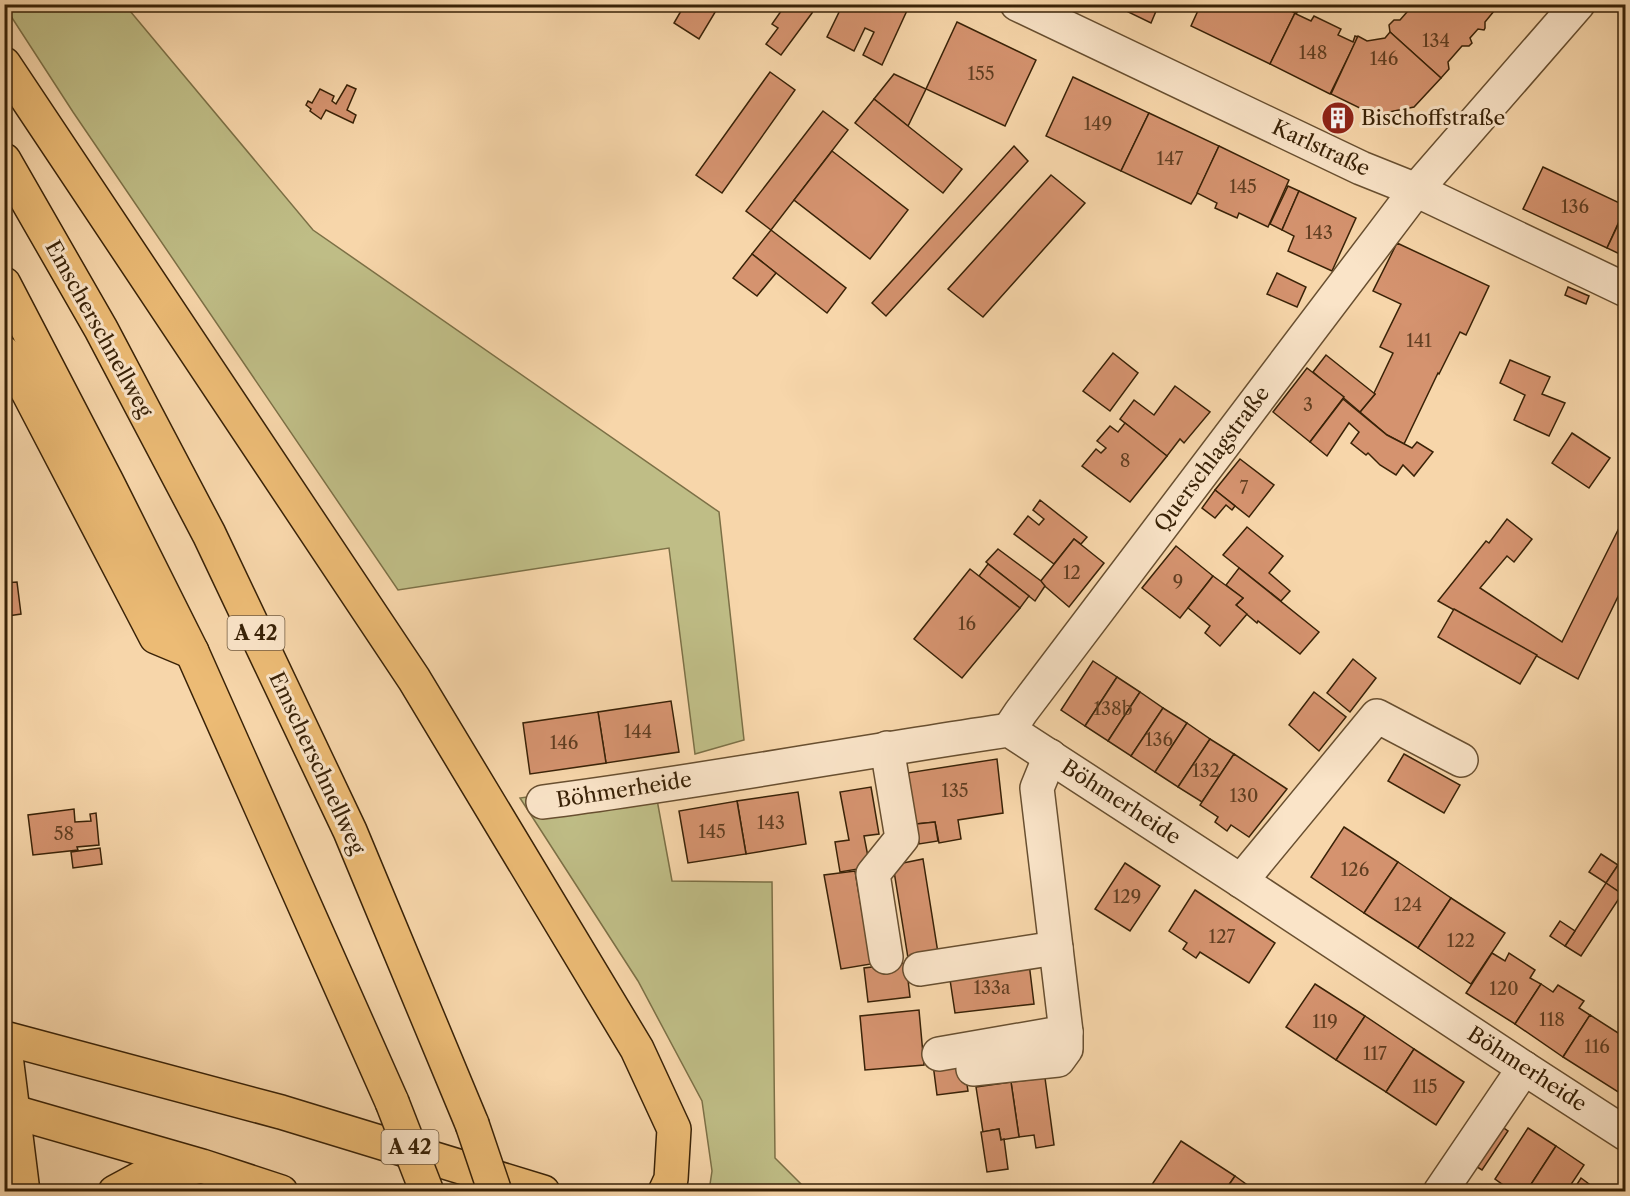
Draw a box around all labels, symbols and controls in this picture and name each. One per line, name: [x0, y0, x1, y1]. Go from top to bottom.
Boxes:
house number: 134: [1422, 30, 1450, 52]
house number: 148: [1299, 42, 1327, 64]
house number: 146: [1370, 48, 1398, 70]
house number: 155: [967, 63, 995, 85]
building icon: Bischoffstraße: [1320, 100, 1356, 136]
place label: Bischoffstraße: [1361, 105, 1505, 130]
house number: 149: [1084, 113, 1112, 135]
street label: Karlstraße: [1268, 114, 1374, 181]
house number: 147: [1157, 148, 1184, 170]
house number: 145: [1229, 176, 1257, 198]
house number: 136: [1561, 196, 1589, 218]
house number: 143: [1305, 222, 1333, 244]
street label: Emscherschnellweg: [40, 236, 159, 422]
house number: 141: [1406, 330, 1432, 352]
street label: Querschlagstraße: [1149, 381, 1274, 536]
house number: 3: [1303, 394, 1313, 416]
house number: 8: [1120, 450, 1130, 472]
house number: 7: [1240, 477, 1249, 499]
house number: 12: [1063, 562, 1081, 584]
house number: 9: [1173, 571, 1183, 593]
house number: 16: [958, 613, 976, 635]
road number: A 42: [228, 616, 284, 650]
street label: Emscherschnellweg: [264, 668, 371, 859]
house number: 138b: [1093, 698, 1133, 720]
house number: 144: [624, 721, 652, 743]
house number: 136: [1145, 729, 1173, 751]
house number: 146: [550, 732, 578, 754]
street label: Böhmerheide: [1057, 754, 1185, 849]
house number: 132: [1192, 760, 1220, 782]
street label: Böhmerheide: [554, 766, 693, 813]
house number: 135: [941, 780, 969, 802]
house number: 130: [1230, 785, 1258, 807]
house number: 143: [757, 812, 785, 834]
house number: 145: [698, 821, 726, 843]
house number: 58: [54, 823, 74, 845]
house number: 126: [1341, 859, 1369, 881]
house number: 129: [1113, 886, 1141, 908]
house number: 124: [1394, 894, 1422, 916]
house number: 127: [1209, 926, 1236, 948]
house number: 122: [1447, 930, 1475, 952]
house number: 133a: [974, 977, 1011, 999]
house number: 120: [1489, 978, 1519, 1000]
house number: 118: [1539, 1009, 1565, 1031]
house number: 119: [1312, 1011, 1338, 1033]
street label: Böhmerheide: [1463, 1021, 1591, 1116]
house number: 116: [1584, 1036, 1610, 1058]
house number: 117: [1363, 1043, 1387, 1065]
house number: 115: [1413, 1076, 1437, 1098]
road number: A 42: [382, 1130, 438, 1164]

